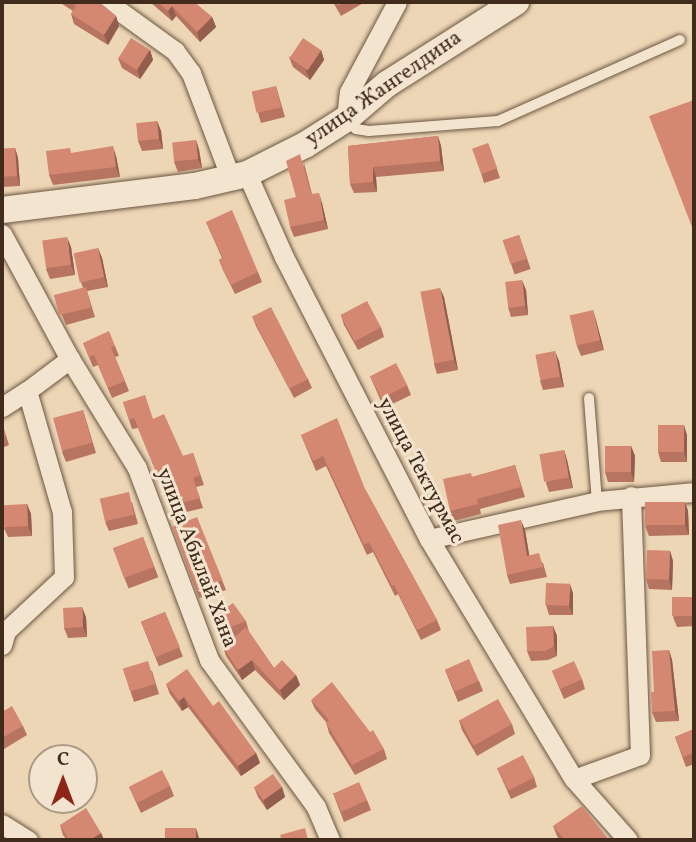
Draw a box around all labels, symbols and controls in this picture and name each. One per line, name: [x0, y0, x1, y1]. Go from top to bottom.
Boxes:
street label: улица Жангелдина: [301, 26, 467, 152]
street label: улица Тектурмас: [371, 393, 469, 549]
street label: улица Абылай Хана: [150, 465, 242, 651]
north arrow: [28, 744, 98, 814]
text: С: [57, 747, 69, 773]

